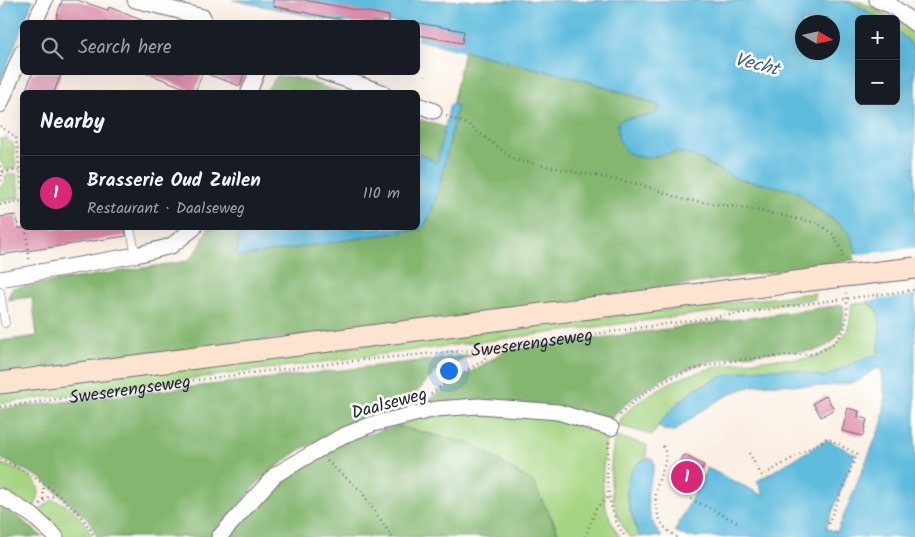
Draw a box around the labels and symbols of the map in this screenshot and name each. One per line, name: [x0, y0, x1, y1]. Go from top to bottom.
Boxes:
north arrow: [795, 15, 840, 60]
water label: Vecht: [731, 45, 784, 86]
street label: Sweserengseweg: [470, 322, 595, 366]
your location: [436, 358, 462, 384]
street label: Sweserengseweg: [67, 368, 193, 413]
street label: Daalseweg: [348, 380, 431, 428]
pin: 1: [671, 458, 703, 496]

